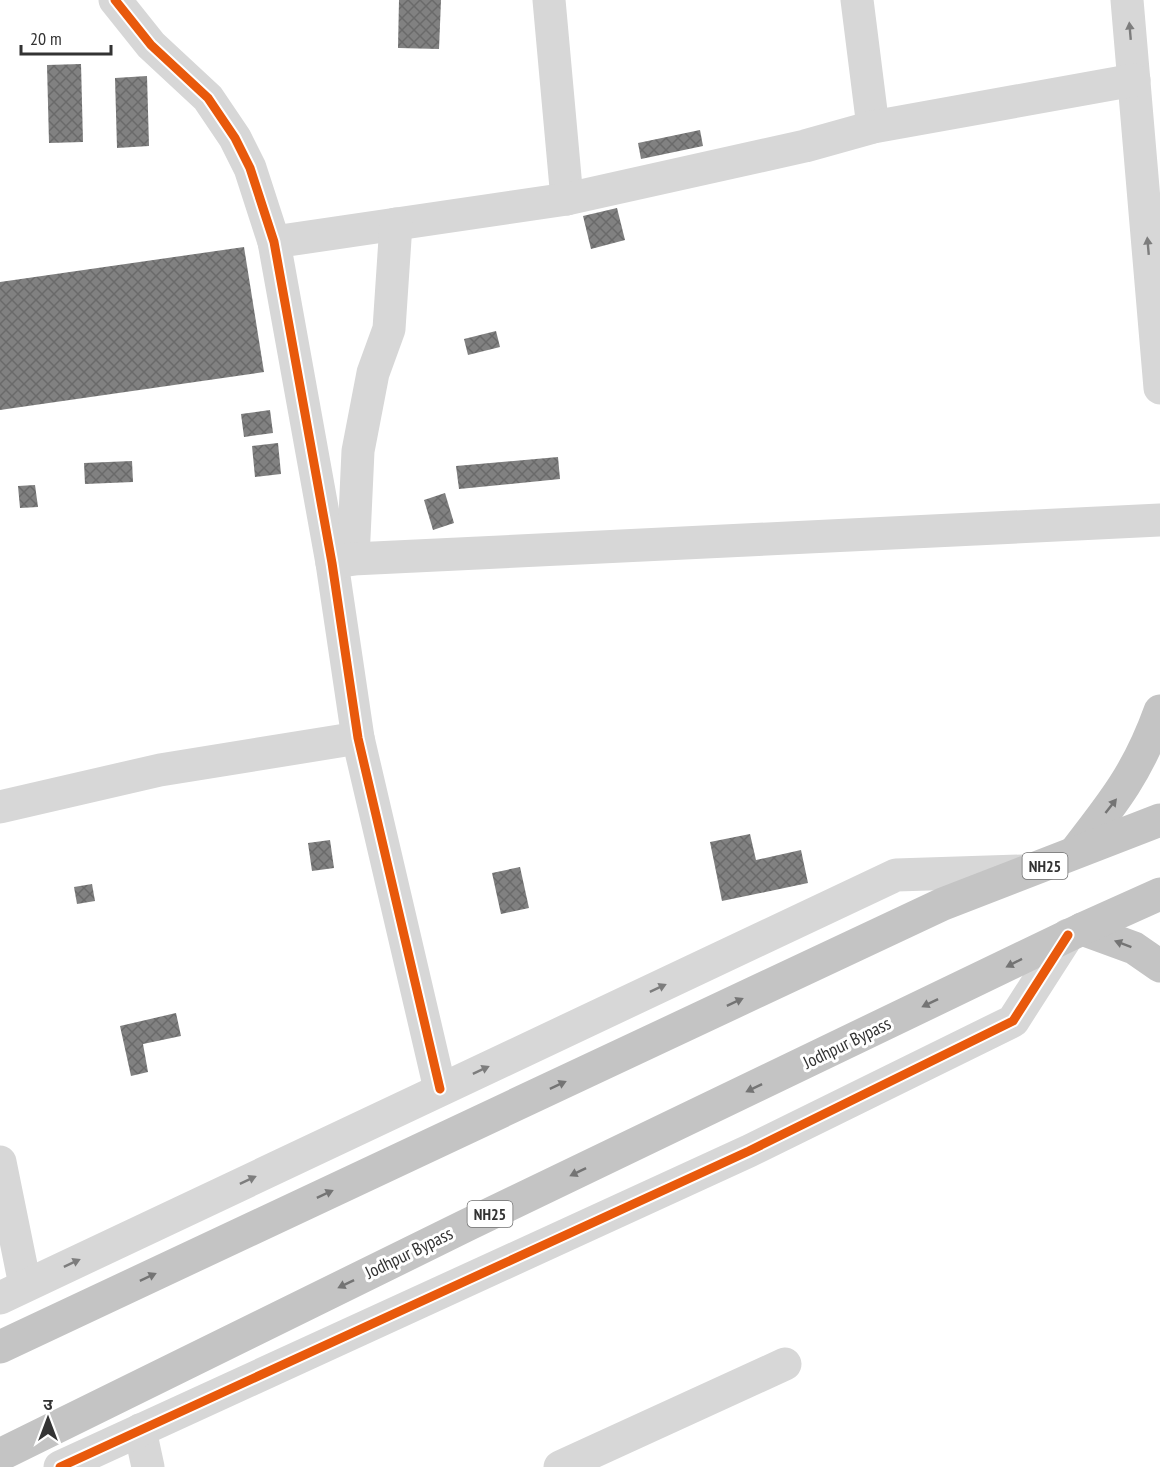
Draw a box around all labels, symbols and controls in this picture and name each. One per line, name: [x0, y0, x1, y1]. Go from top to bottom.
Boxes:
scale bar: [21, 18, 111, 56]
one-way arrow: [1125, 21, 1135, 40]
text: 20 m: [30, 27, 62, 50]
one-way arrow: [1143, 236, 1153, 255]
one-way arrow: [1104, 798, 1117, 814]
road number: NH25: [1022, 853, 1068, 879]
one-way arrow: [1114, 939, 1132, 948]
one-way arrow: [1005, 958, 1022, 967]
one-way arrow: [650, 983, 667, 992]
one-way arrow: [726, 998, 743, 1007]
one-way arrow: [921, 998, 939, 1008]
street label: Jodhpur Bypass: [798, 1011, 894, 1074]
one-way arrow: [473, 1066, 490, 1075]
one-way arrow: [550, 1081, 567, 1090]
one-way arrow: [746, 1083, 763, 1092]
one-way arrow: [570, 1167, 587, 1176]
one-way arrow: [240, 1176, 257, 1185]
one-way arrow: [316, 1190, 333, 1199]
road number: NH25: [468, 1201, 512, 1227]
street label: Jodhpur Bypass: [360, 1221, 456, 1284]
one-way arrow: [63, 1259, 80, 1268]
one-way arrow: [139, 1272, 156, 1281]
one-way arrow: [337, 1279, 355, 1289]
north arrow: [18, 1389, 78, 1449]
text: उ: [43, 1394, 53, 1414]

